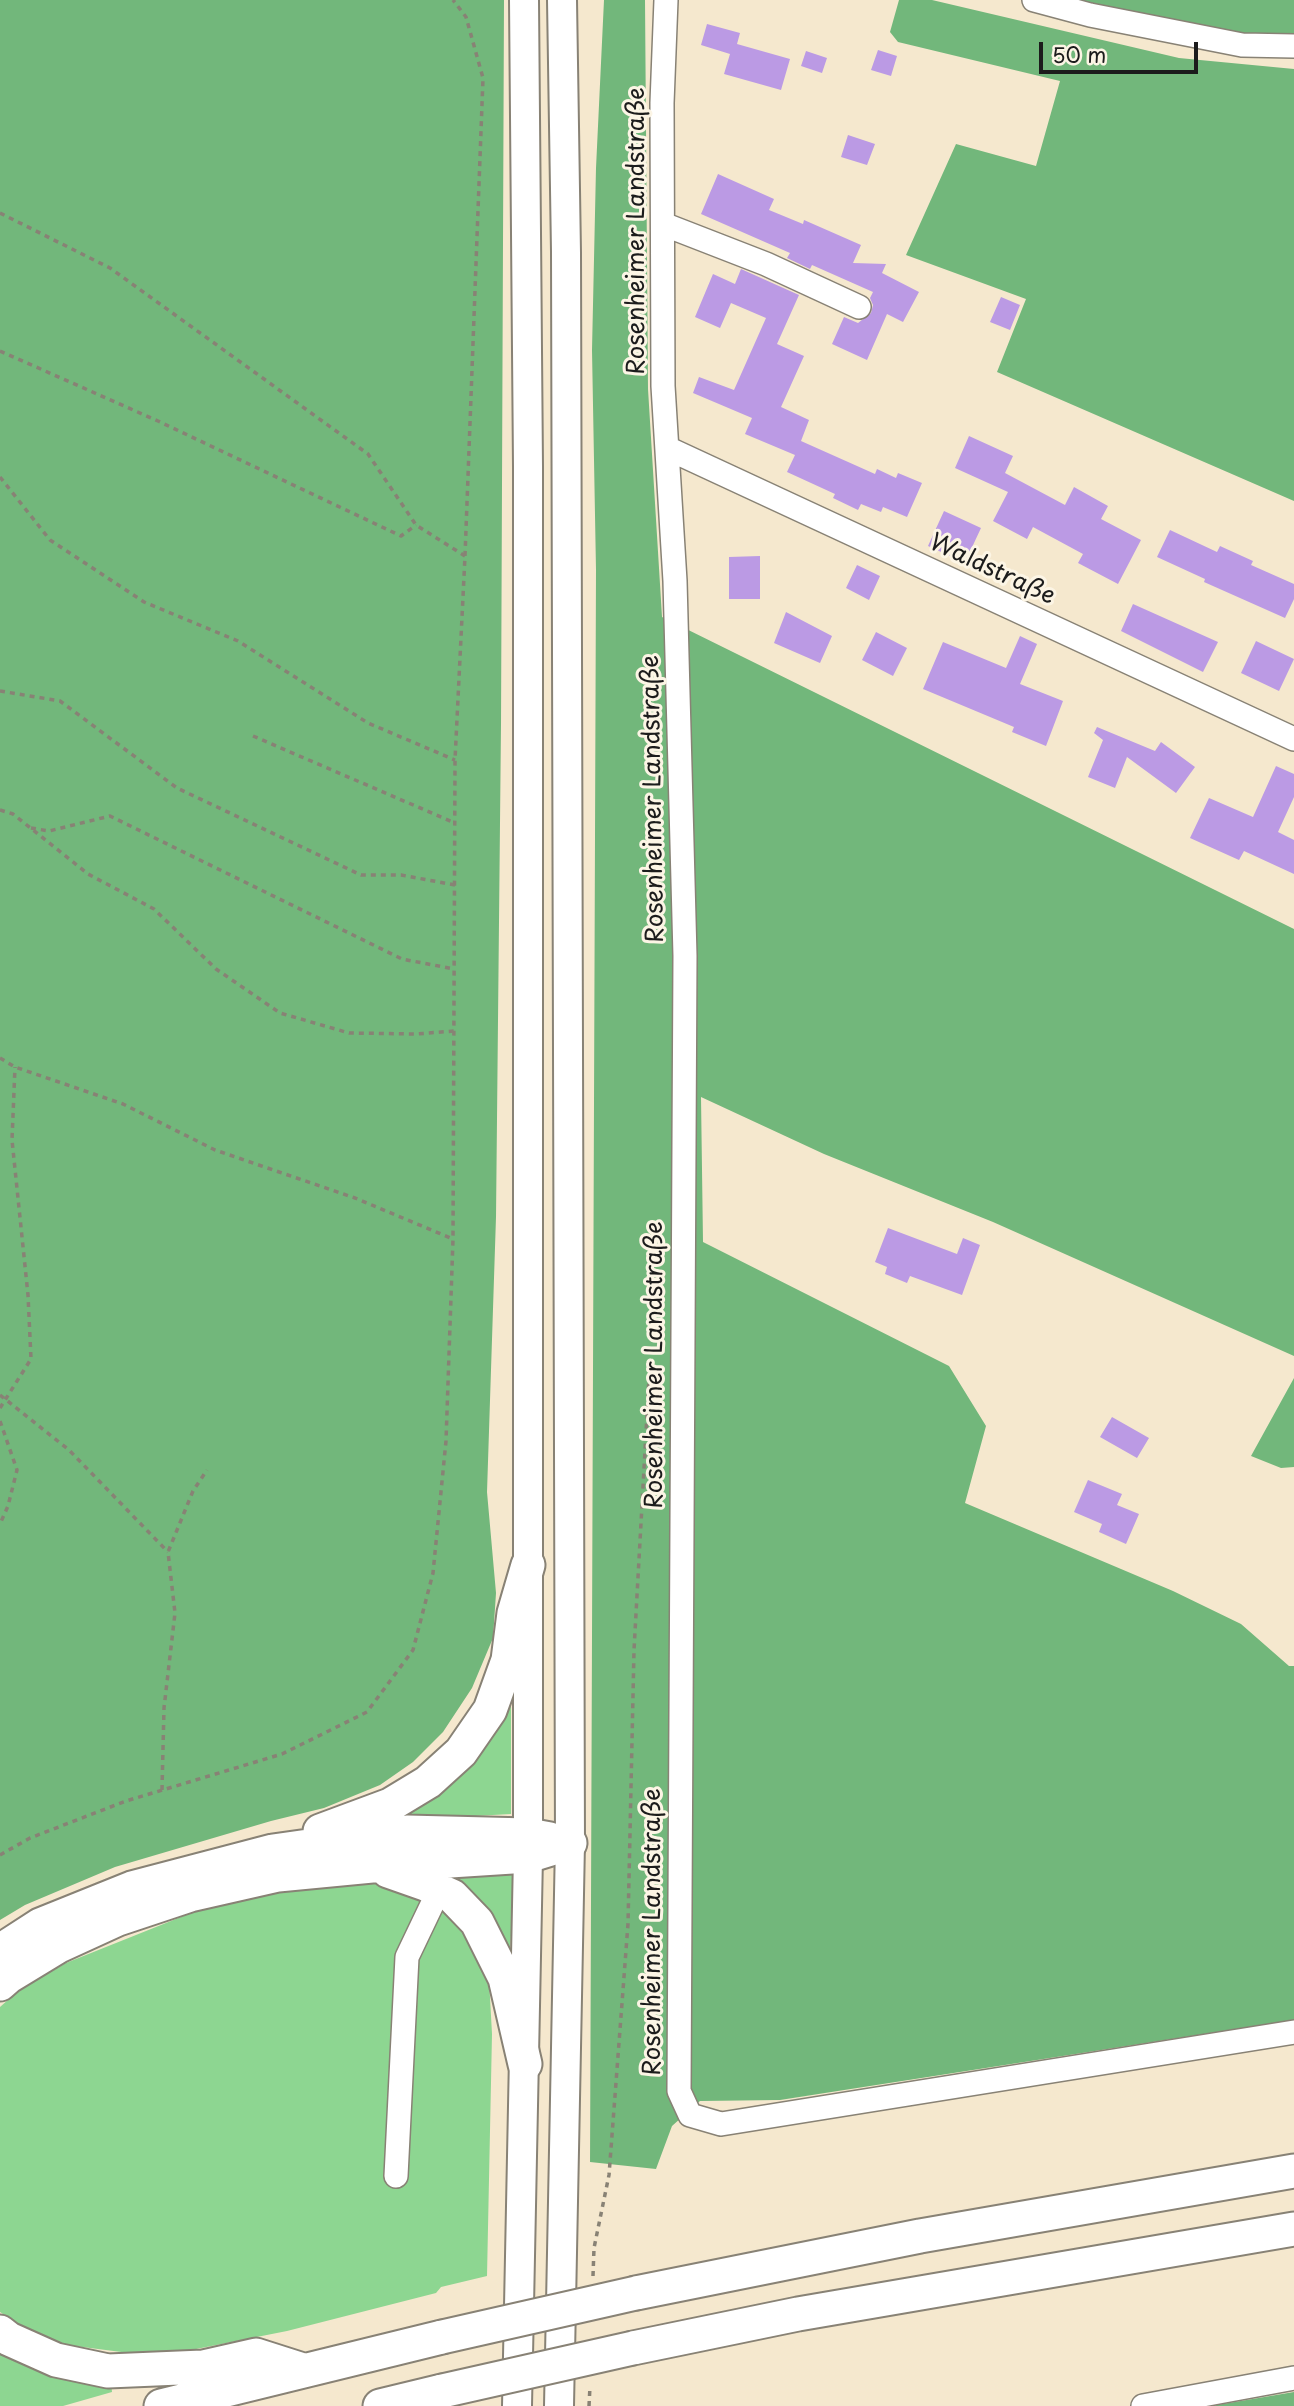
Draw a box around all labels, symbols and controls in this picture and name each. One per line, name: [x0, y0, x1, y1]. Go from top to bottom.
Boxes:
scale bar: [1042, 28, 1201, 72]
text: 50 m: [1052, 38, 1106, 70]
street label: Rosenheimer Landstraße: [623, 87, 651, 375]
street label: Waldstraße: [925, 528, 1059, 612]
street label: Rosenheimer Landstraße: [637, 655, 671, 943]
street label: Rosenheimer Landstraße: [641, 1221, 669, 1509]
street label: Rosenheimer Landstraße: [639, 1788, 667, 2076]

